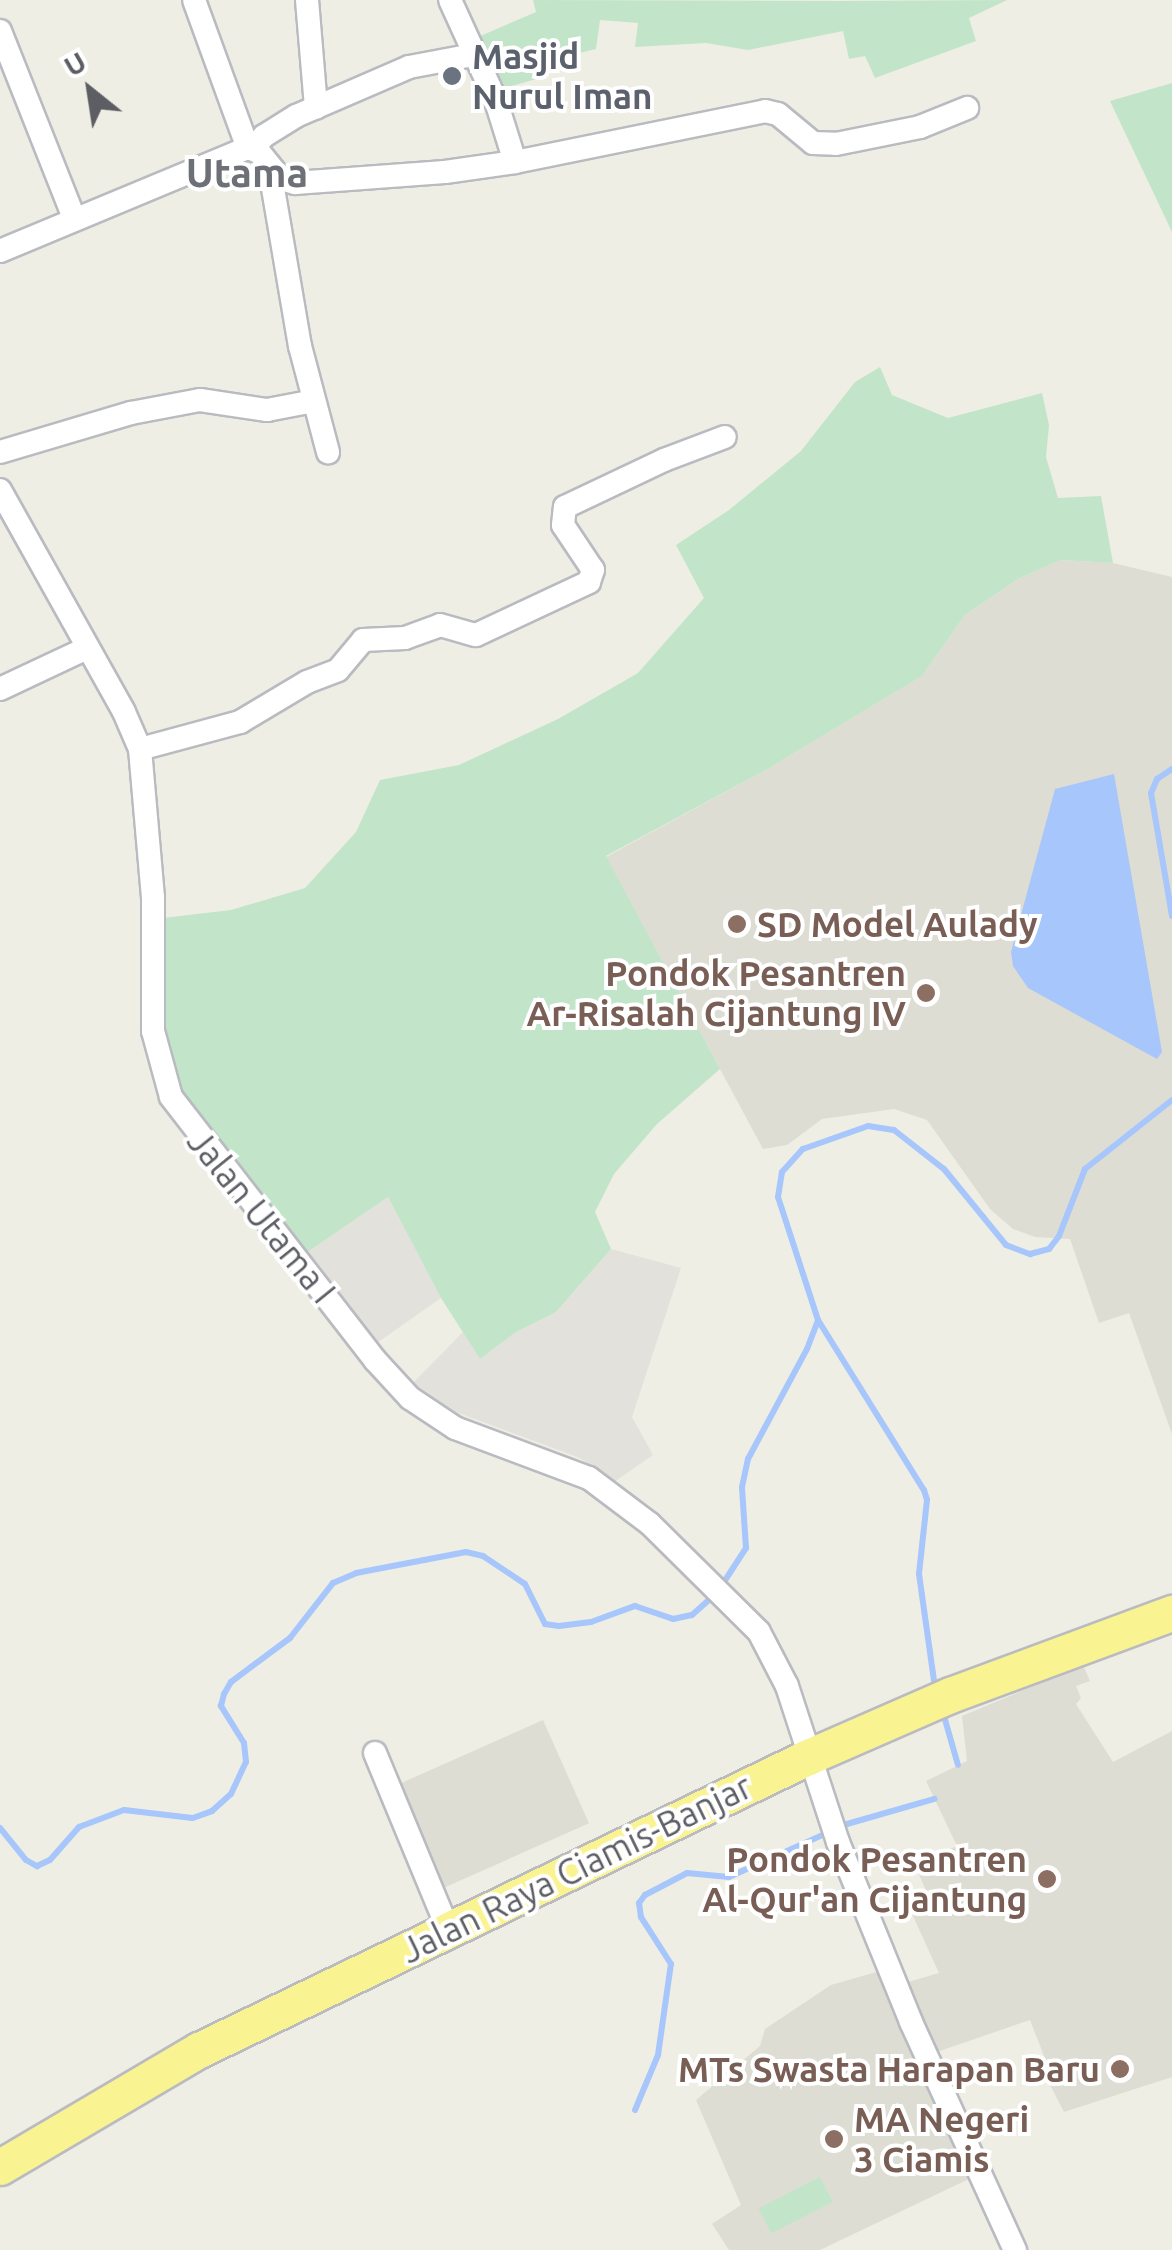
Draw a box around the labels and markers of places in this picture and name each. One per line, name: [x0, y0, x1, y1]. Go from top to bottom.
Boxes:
place label: Masjid Nurul Iman: [472, 35, 653, 117]
marker: Masjid Nurul Iman: [441, 65, 463, 87]
place label: SD Model Aulady: [757, 903, 1038, 945]
marker: SD Model Aulady: [726, 913, 748, 935]
place label: Pondok Pesantren Ar-Risalah Cijantung IV: [527, 952, 906, 1034]
marker: Pondok Pesantren Ar-Risalah Cijantung IV: [915, 982, 937, 1004]
place label: Pondok Pesantren Al-Qur'an Cijantung: [702, 1838, 1027, 1920]
marker: Pondok Pesantren Al-Qur'an Cijantung: [1036, 1868, 1058, 1890]
place label: MTs Swasta Harapan Baru: [678, 2048, 1100, 2090]
marker: MTs Swasta Harapan Baru: [1109, 2058, 1131, 2080]
place label: MA Negeri 3 Ciamis: [854, 2098, 1029, 2180]
marker: MA Negeri 3 Ciamis: [823, 2128, 845, 2150]

